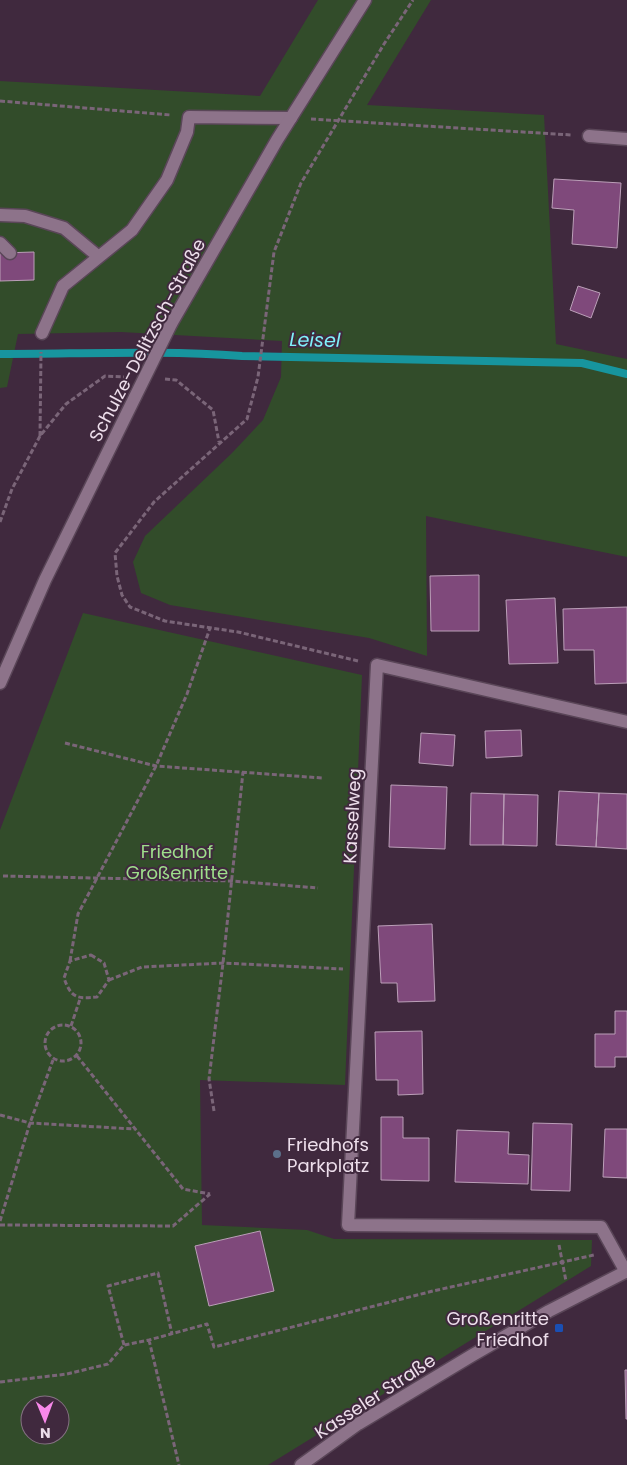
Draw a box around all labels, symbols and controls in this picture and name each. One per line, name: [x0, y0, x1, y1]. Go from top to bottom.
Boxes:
street label: Schulze-Delitzsch-Straße: [83, 234, 211, 446]
water label: Leisel: [289, 326, 341, 354]
street label: Kasselweg: [337, 768, 367, 864]
park label: Friedhof Großenritte: [126, 839, 228, 885]
place label: Friedhofs Parkplatz: [287, 1132, 369, 1178]
marker: Friedhofs Parkplatz: [271, 1148, 283, 1160]
place label: Großenritte Friedhof: [446, 1306, 549, 1352]
marker: Großenritte Friedhof: [553, 1322, 565, 1334]
street label: Kasseler Straße: [310, 1348, 440, 1444]
north arrow: [20, 1395, 70, 1445]
text: N: [40, 1423, 51, 1443]

